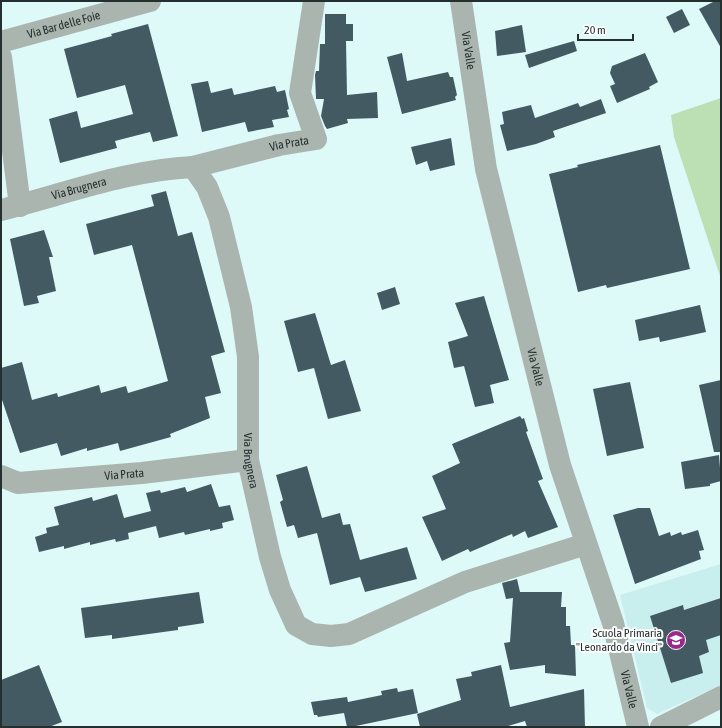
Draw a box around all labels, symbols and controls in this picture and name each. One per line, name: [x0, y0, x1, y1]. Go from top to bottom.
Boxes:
street label: Via Bar delle Foie: [25, 8, 102, 42]
scale bar: [578, 16, 633, 42]
text: 20 m: [584, 23, 606, 37]
street label: Via Valle: [459, 30, 478, 71]
street label: Via Prata: [268, 133, 310, 154]
street label: Via Brugnera: [50, 174, 108, 203]
street label: Via Valle: [524, 347, 547, 388]
street label: Via Brugnera: [241, 433, 261, 490]
street label: Via Prata: [104, 466, 145, 483]
place label: Scuola Primaria "Leonardo da Vinci": [576, 626, 662, 654]
school or university icon: Scuola Primaria "Leonardo da Vinci": [665, 629, 687, 651]
street label: Via Valle: [618, 669, 640, 710]

